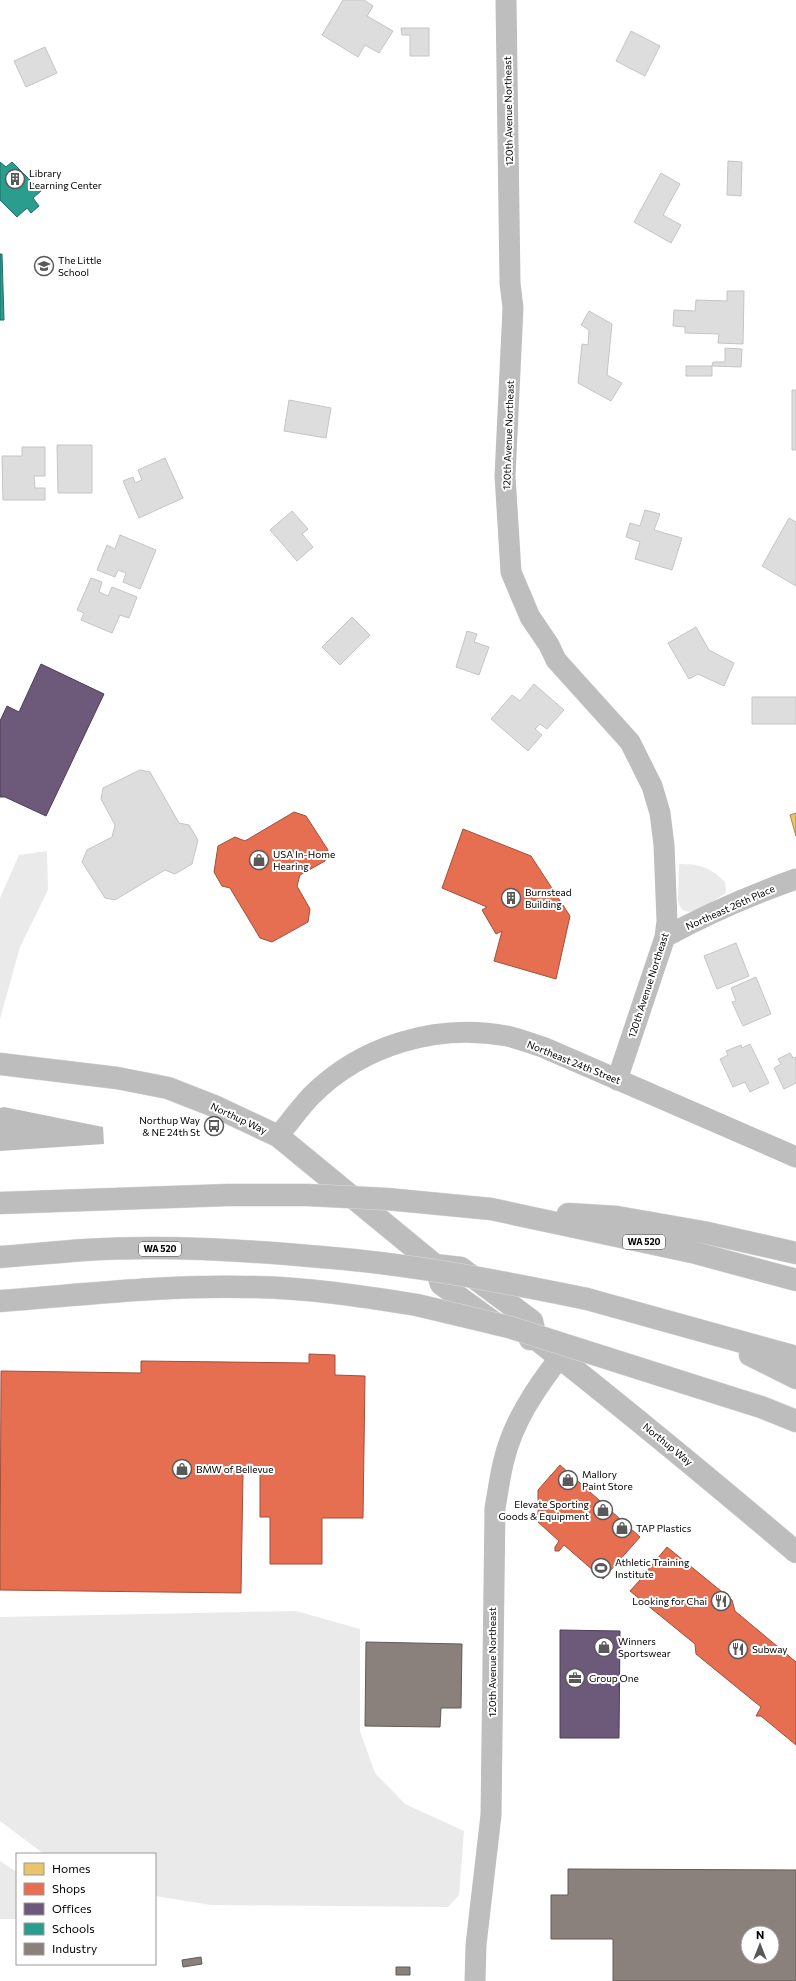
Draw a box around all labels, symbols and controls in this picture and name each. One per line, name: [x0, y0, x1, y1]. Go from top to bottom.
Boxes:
street label: 120th Avenue Northeast: [501, 56, 515, 166]
place label: Library Learning Center: [29, 167, 102, 191]
building icon: Library Learning Center: [4, 168, 26, 190]
place label: The Little School: [58, 254, 102, 278]
school or university icon: The Little School: [33, 255, 55, 277]
street label: 120th Avenue Northeast: [500, 380, 516, 490]
place label: USA In-Home Hearing: [273, 848, 335, 872]
shop icon: USA In-Home Hearing: [248, 849, 270, 871]
street label: Northeast 26th Place: [684, 882, 776, 932]
place label: Burnstead Building: [525, 886, 572, 910]
building icon: Burnstead Building: [500, 887, 522, 909]
street label: 120th Avenue Northeast: [625, 931, 671, 1039]
street label: Northeast 24th Street: [525, 1038, 623, 1086]
street label: Northup Way: [209, 1100, 269, 1136]
place label: Northup Way & NE 24th St: [139, 1114, 200, 1138]
bus stop icon: Northup Way & NE 24th St: [203, 1115, 225, 1137]
road number: WA 520: [623, 1235, 665, 1249]
road number: WA 520: [139, 1242, 181, 1256]
street label: Northup Way: [641, 1420, 695, 1468]
shop icon: BMW of Bellevue: [171, 1458, 193, 1480]
place label: BMW of Bellevue: [196, 1463, 273, 1475]
place label: Mallory Paint Store: [582, 1468, 633, 1492]
shop icon: Mallory Paint Store: [557, 1469, 579, 1491]
place label: Elevate Sporting Goods & Equipment: [499, 1498, 590, 1522]
shop icon: Elevate Sporting Goods & Equipment: [592, 1499, 614, 1521]
shop icon: TAP Plastics: [611, 1517, 633, 1539]
place label: TAP Plastics: [636, 1522, 692, 1534]
place label: Athletic Training Institute: [615, 1556, 690, 1580]
sports icon: Athletic Training Institute: [590, 1557, 612, 1579]
restaurant icon: Looking for Chai: [710, 1590, 732, 1612]
place label: Looking for Chai: [632, 1595, 707, 1607]
street label: 120th Avenue Northeast: [486, 1607, 498, 1717]
place label: Winners Sportswear: [618, 1635, 671, 1659]
shop icon: Winners Sportswear: [593, 1636, 615, 1658]
restaurant icon: Subway: [727, 1638, 749, 1660]
place label: Subway: [752, 1643, 787, 1655]
office icon: Group One: [564, 1667, 586, 1689]
place label: Group One: [589, 1672, 639, 1684]
legend: [16, 1853, 156, 1965]
text: Homes: [52, 1861, 90, 1875]
text: Shops: [52, 1881, 86, 1895]
text: Offices: [52, 1901, 92, 1915]
text: Schools: [52, 1921, 95, 1935]
north arrow: [740, 1925, 780, 1965]
text: N: [756, 1928, 764, 1941]
text: Industry: [52, 1941, 97, 1955]

